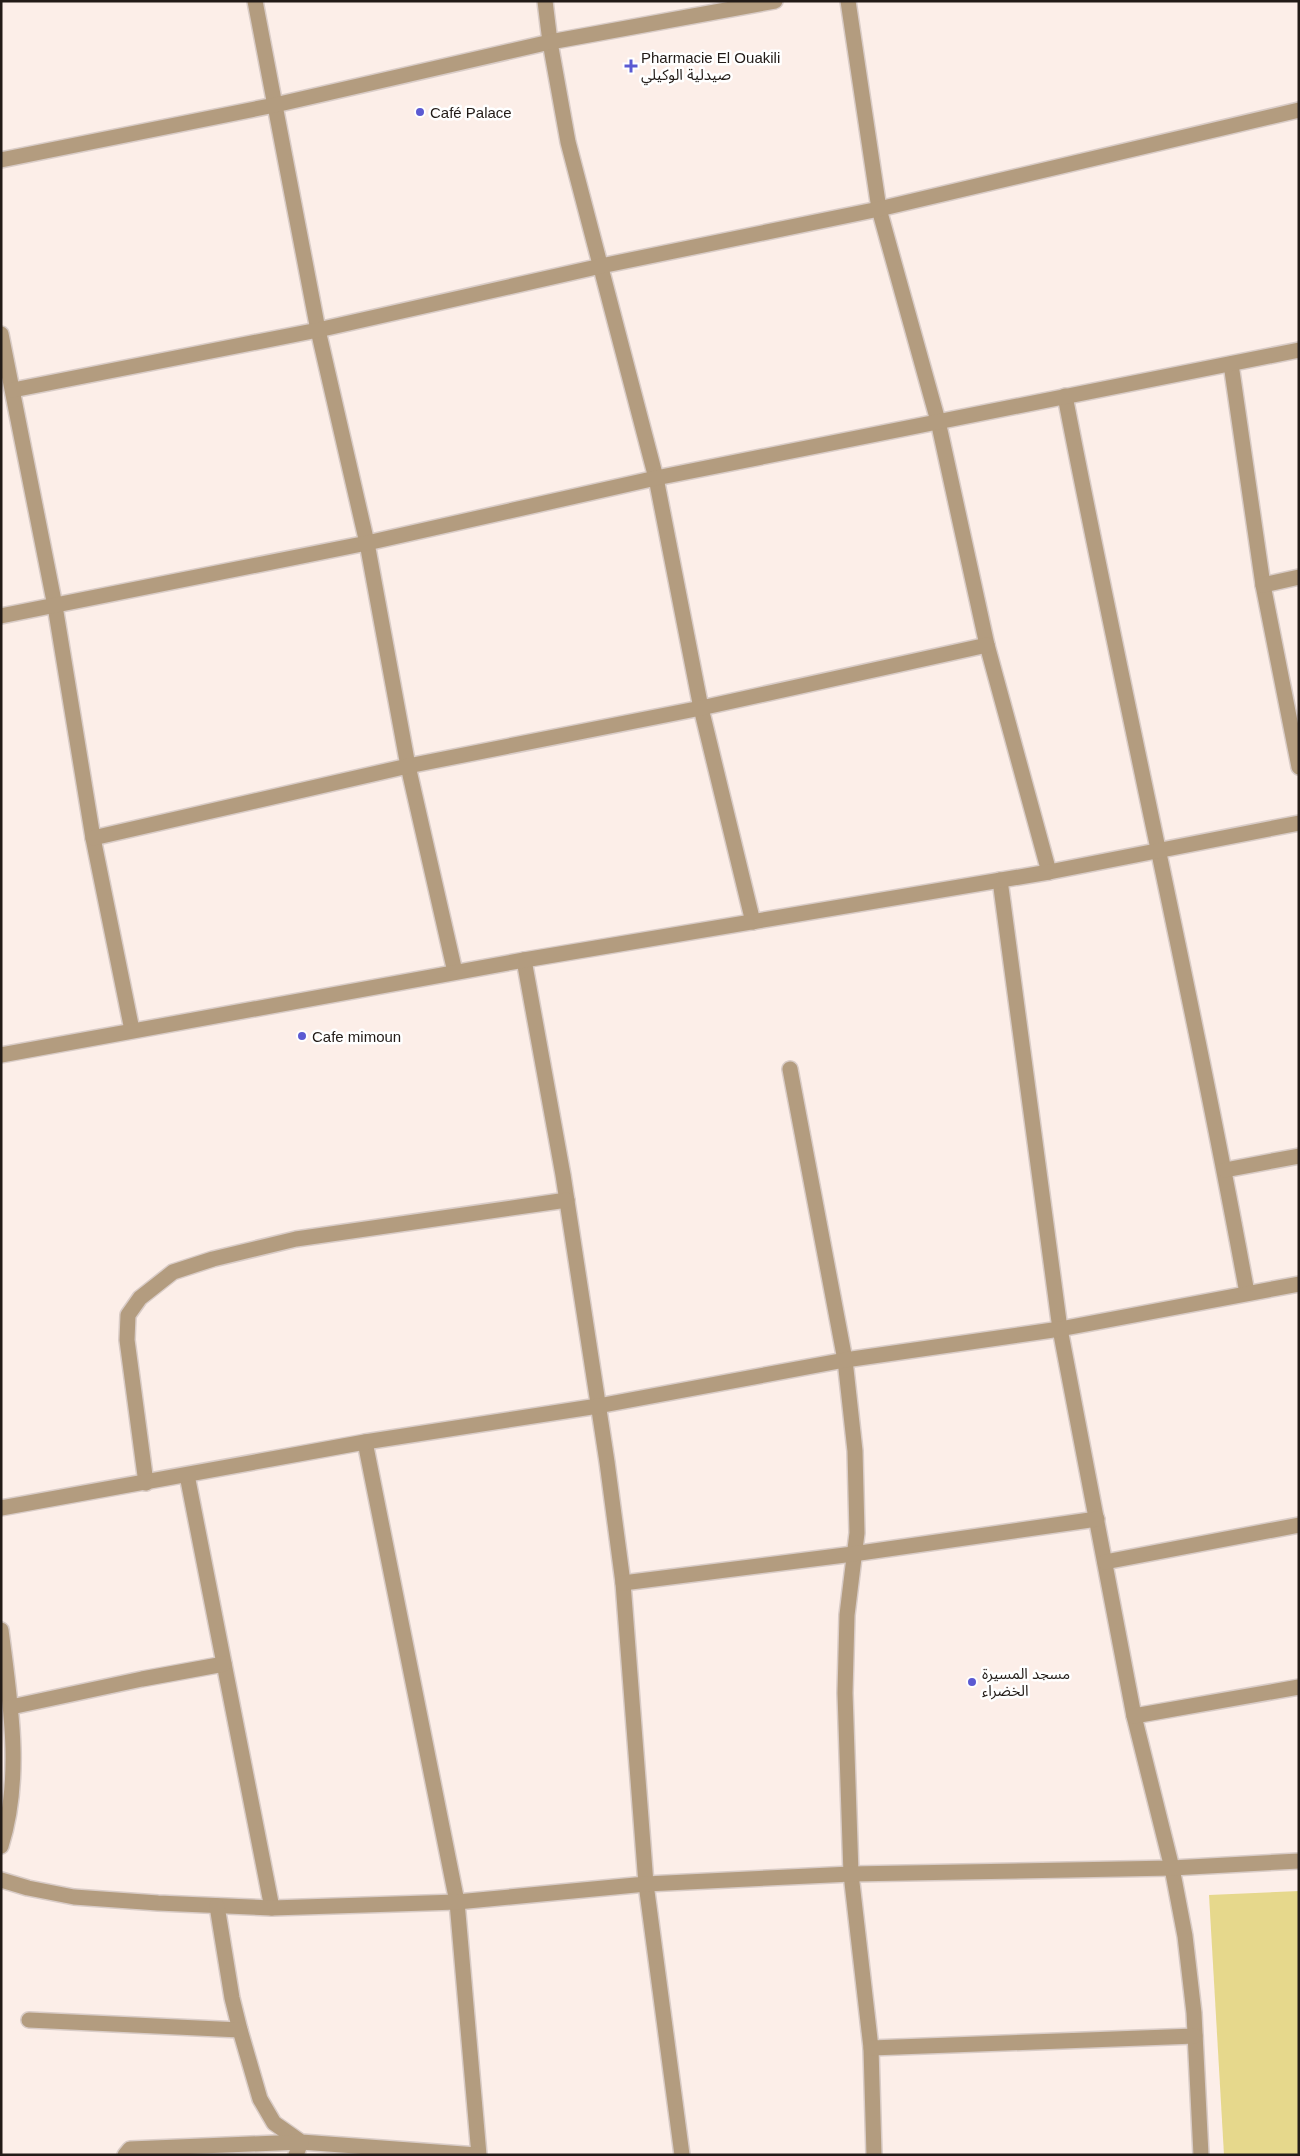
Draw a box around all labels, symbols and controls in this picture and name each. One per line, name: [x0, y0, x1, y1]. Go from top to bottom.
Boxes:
place label: Pharmacie El Ouakili صيدلية الوكيلي: [641, 49, 780, 86]
marker: Pharmacie El Ouakili صيدلية الوكيلي: [625, 60, 637, 72]
place label: Café Palace: [430, 104, 512, 121]
marker: Café Palace: [414, 106, 426, 118]
place label: Cafe mimoun: [312, 1028, 401, 1045]
marker: Cafe mimoun: [296, 1030, 308, 1042]
place label: مسجد المسيرة الخضراء: [982, 1665, 1070, 1700]
marker: مسجد المسيرة الخضراء: [966, 1676, 978, 1688]

